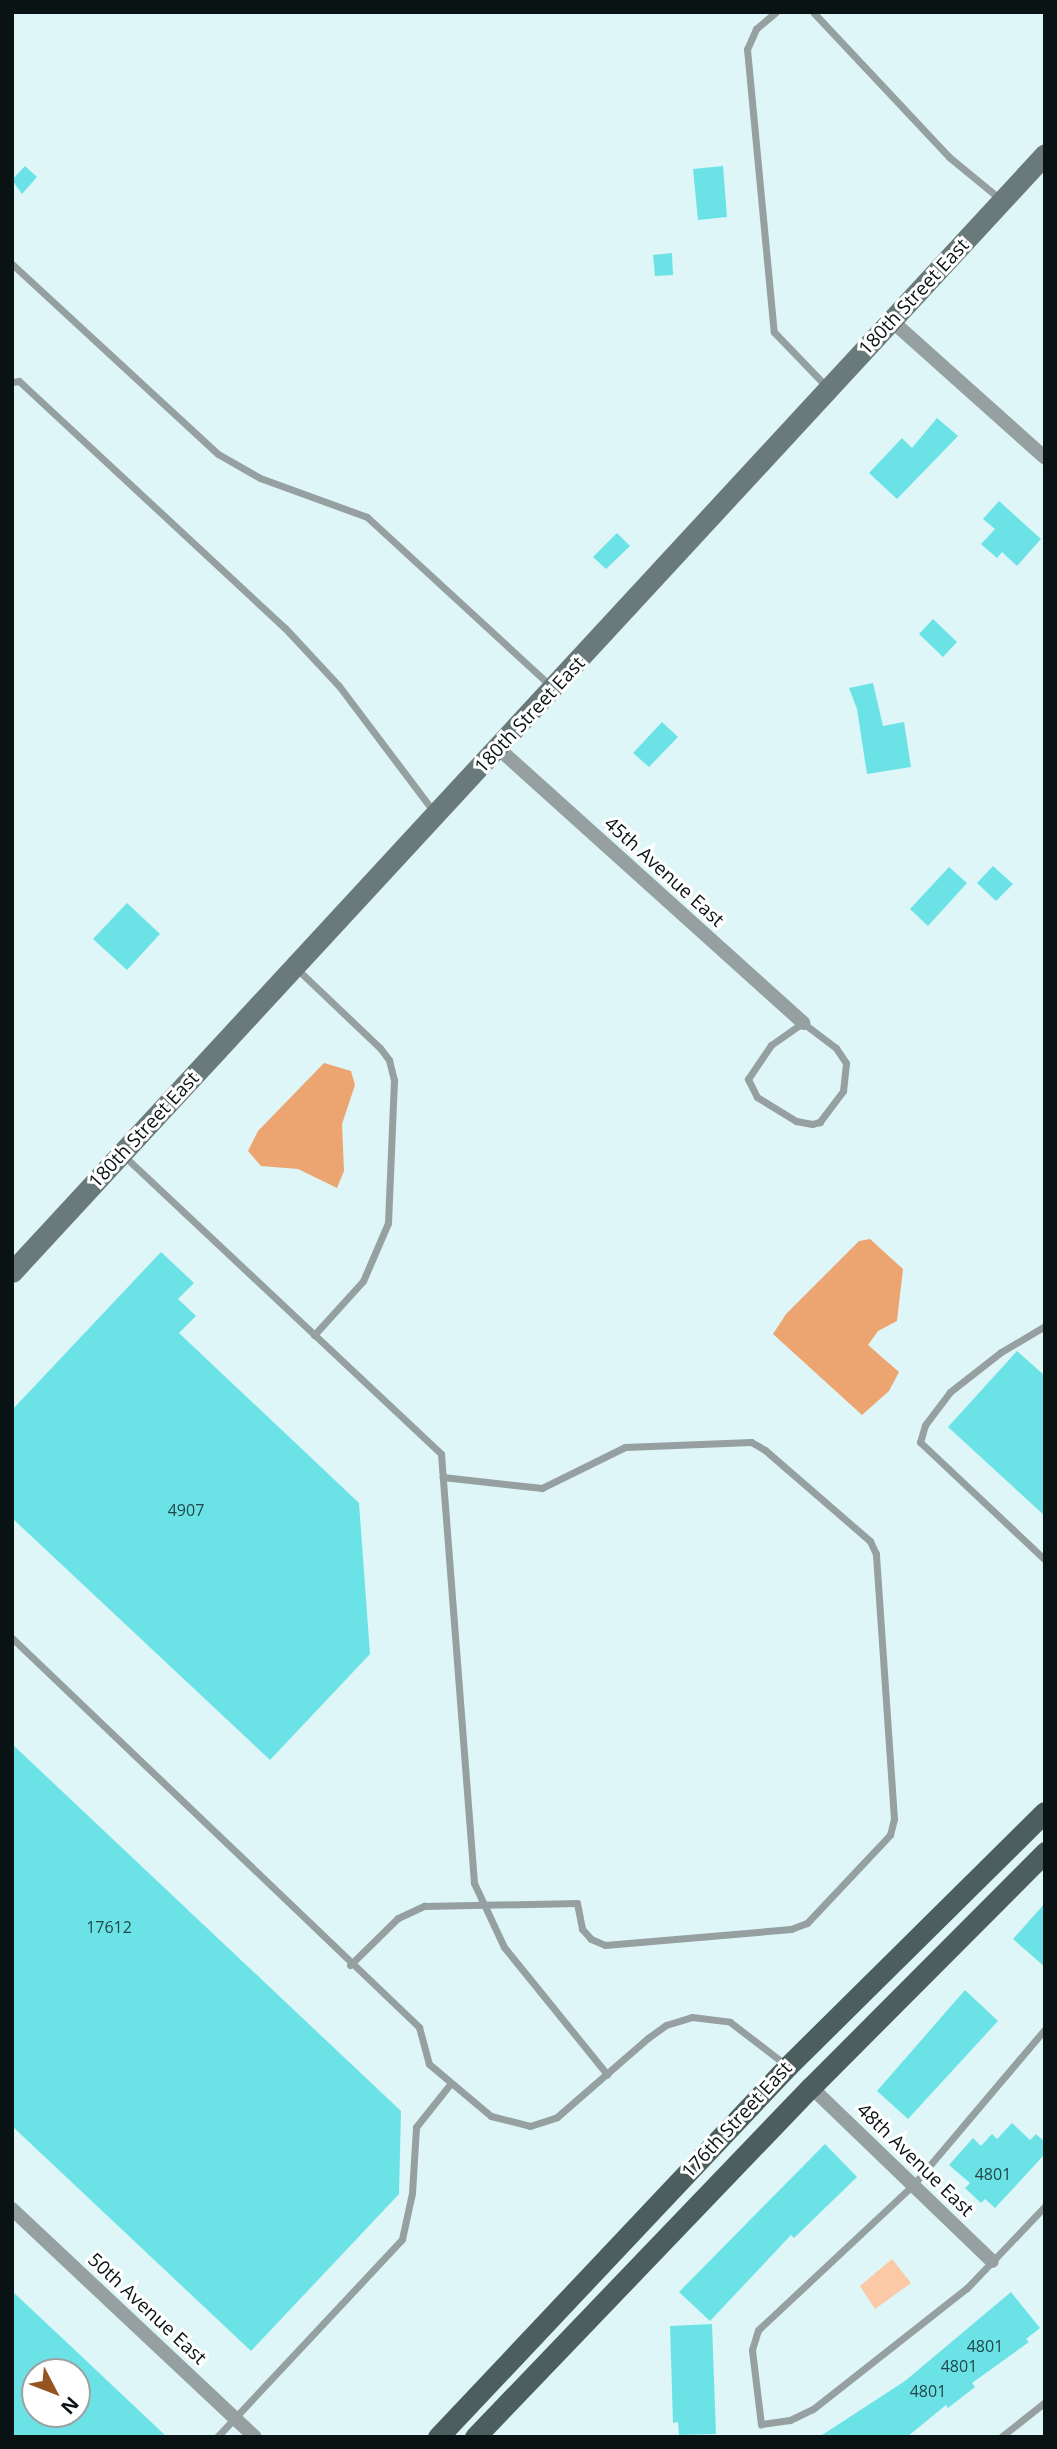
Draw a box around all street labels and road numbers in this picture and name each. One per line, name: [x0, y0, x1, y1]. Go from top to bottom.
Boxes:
street label: 180th Street East: [854, 234, 974, 360]
street label: 180th Street East: [470, 652, 590, 778]
street label: 45th Avenue East: [599, 812, 729, 932]
street label: 180th Street East: [84, 1067, 204, 1193]
street label: 176th Street East: [677, 2057, 797, 2183]
street label: 48th Avenue East: [852, 2099, 978, 2221]
street label: 50th Avenue East: [83, 2248, 211, 2370]

